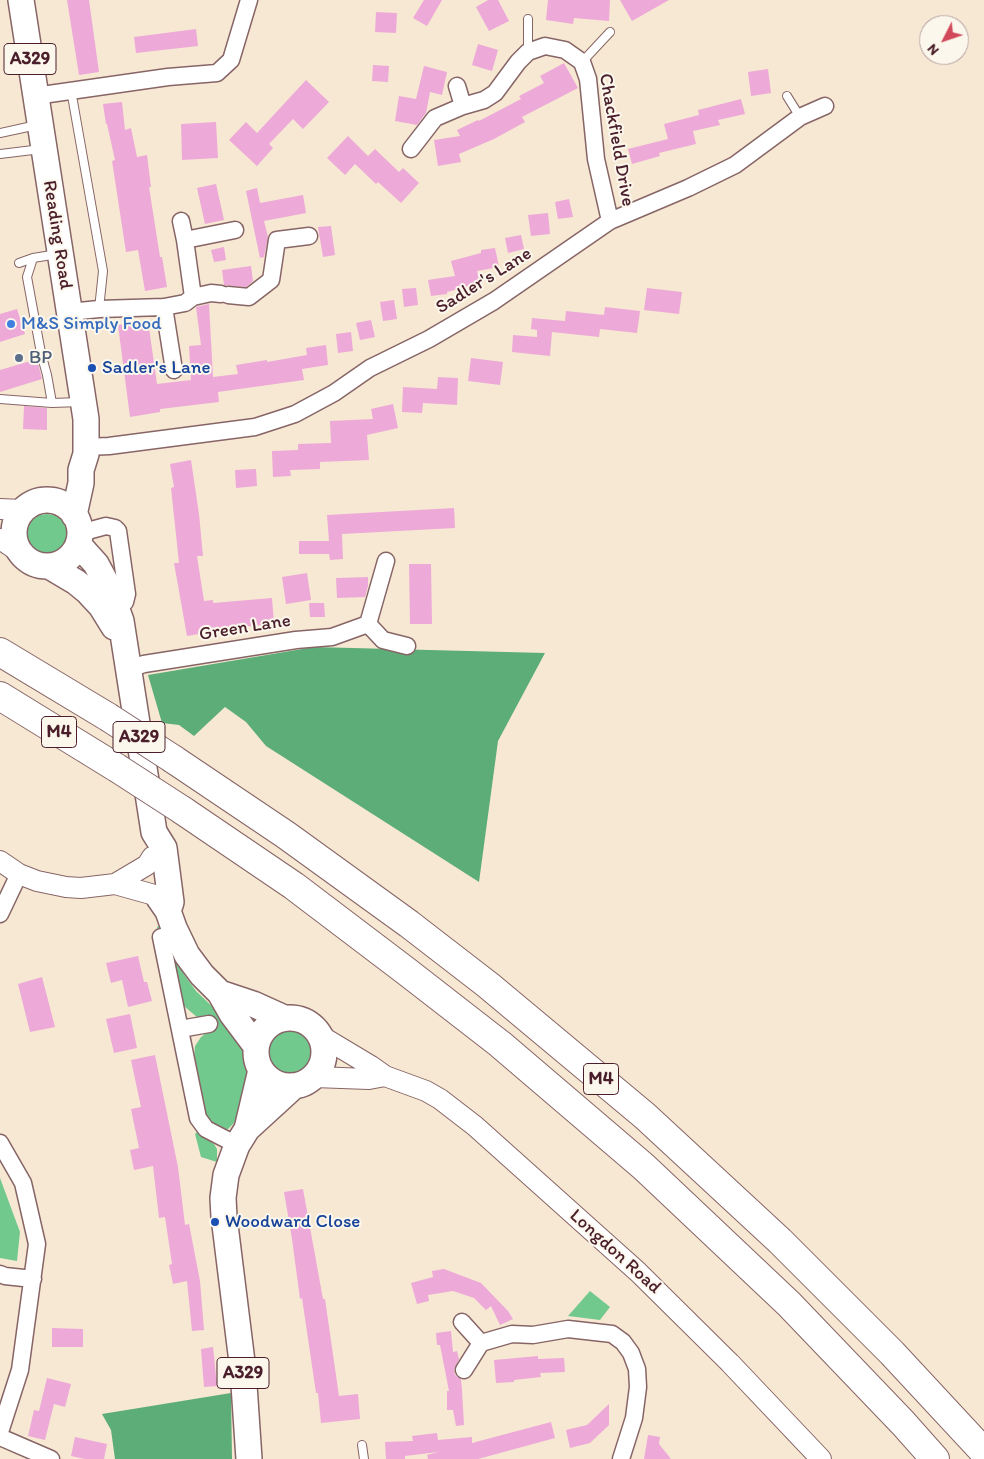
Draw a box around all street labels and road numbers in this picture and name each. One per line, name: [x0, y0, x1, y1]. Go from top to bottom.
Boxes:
road number: A329: [4, 44, 56, 74]
street label: Chackfield Drive: [593, 72, 639, 208]
street label: Reading Road: [37, 179, 77, 291]
street label: Sadler's Lane: [432, 243, 536, 319]
street label: Green Lane: [198, 610, 292, 646]
road number: M4: [42, 716, 76, 748]
road number: A329: [113, 722, 165, 752]
road number: M4: [584, 1064, 618, 1094]
street label: Longdon Road: [564, 1205, 666, 1299]
road number: A329: [217, 1358, 269, 1389]

